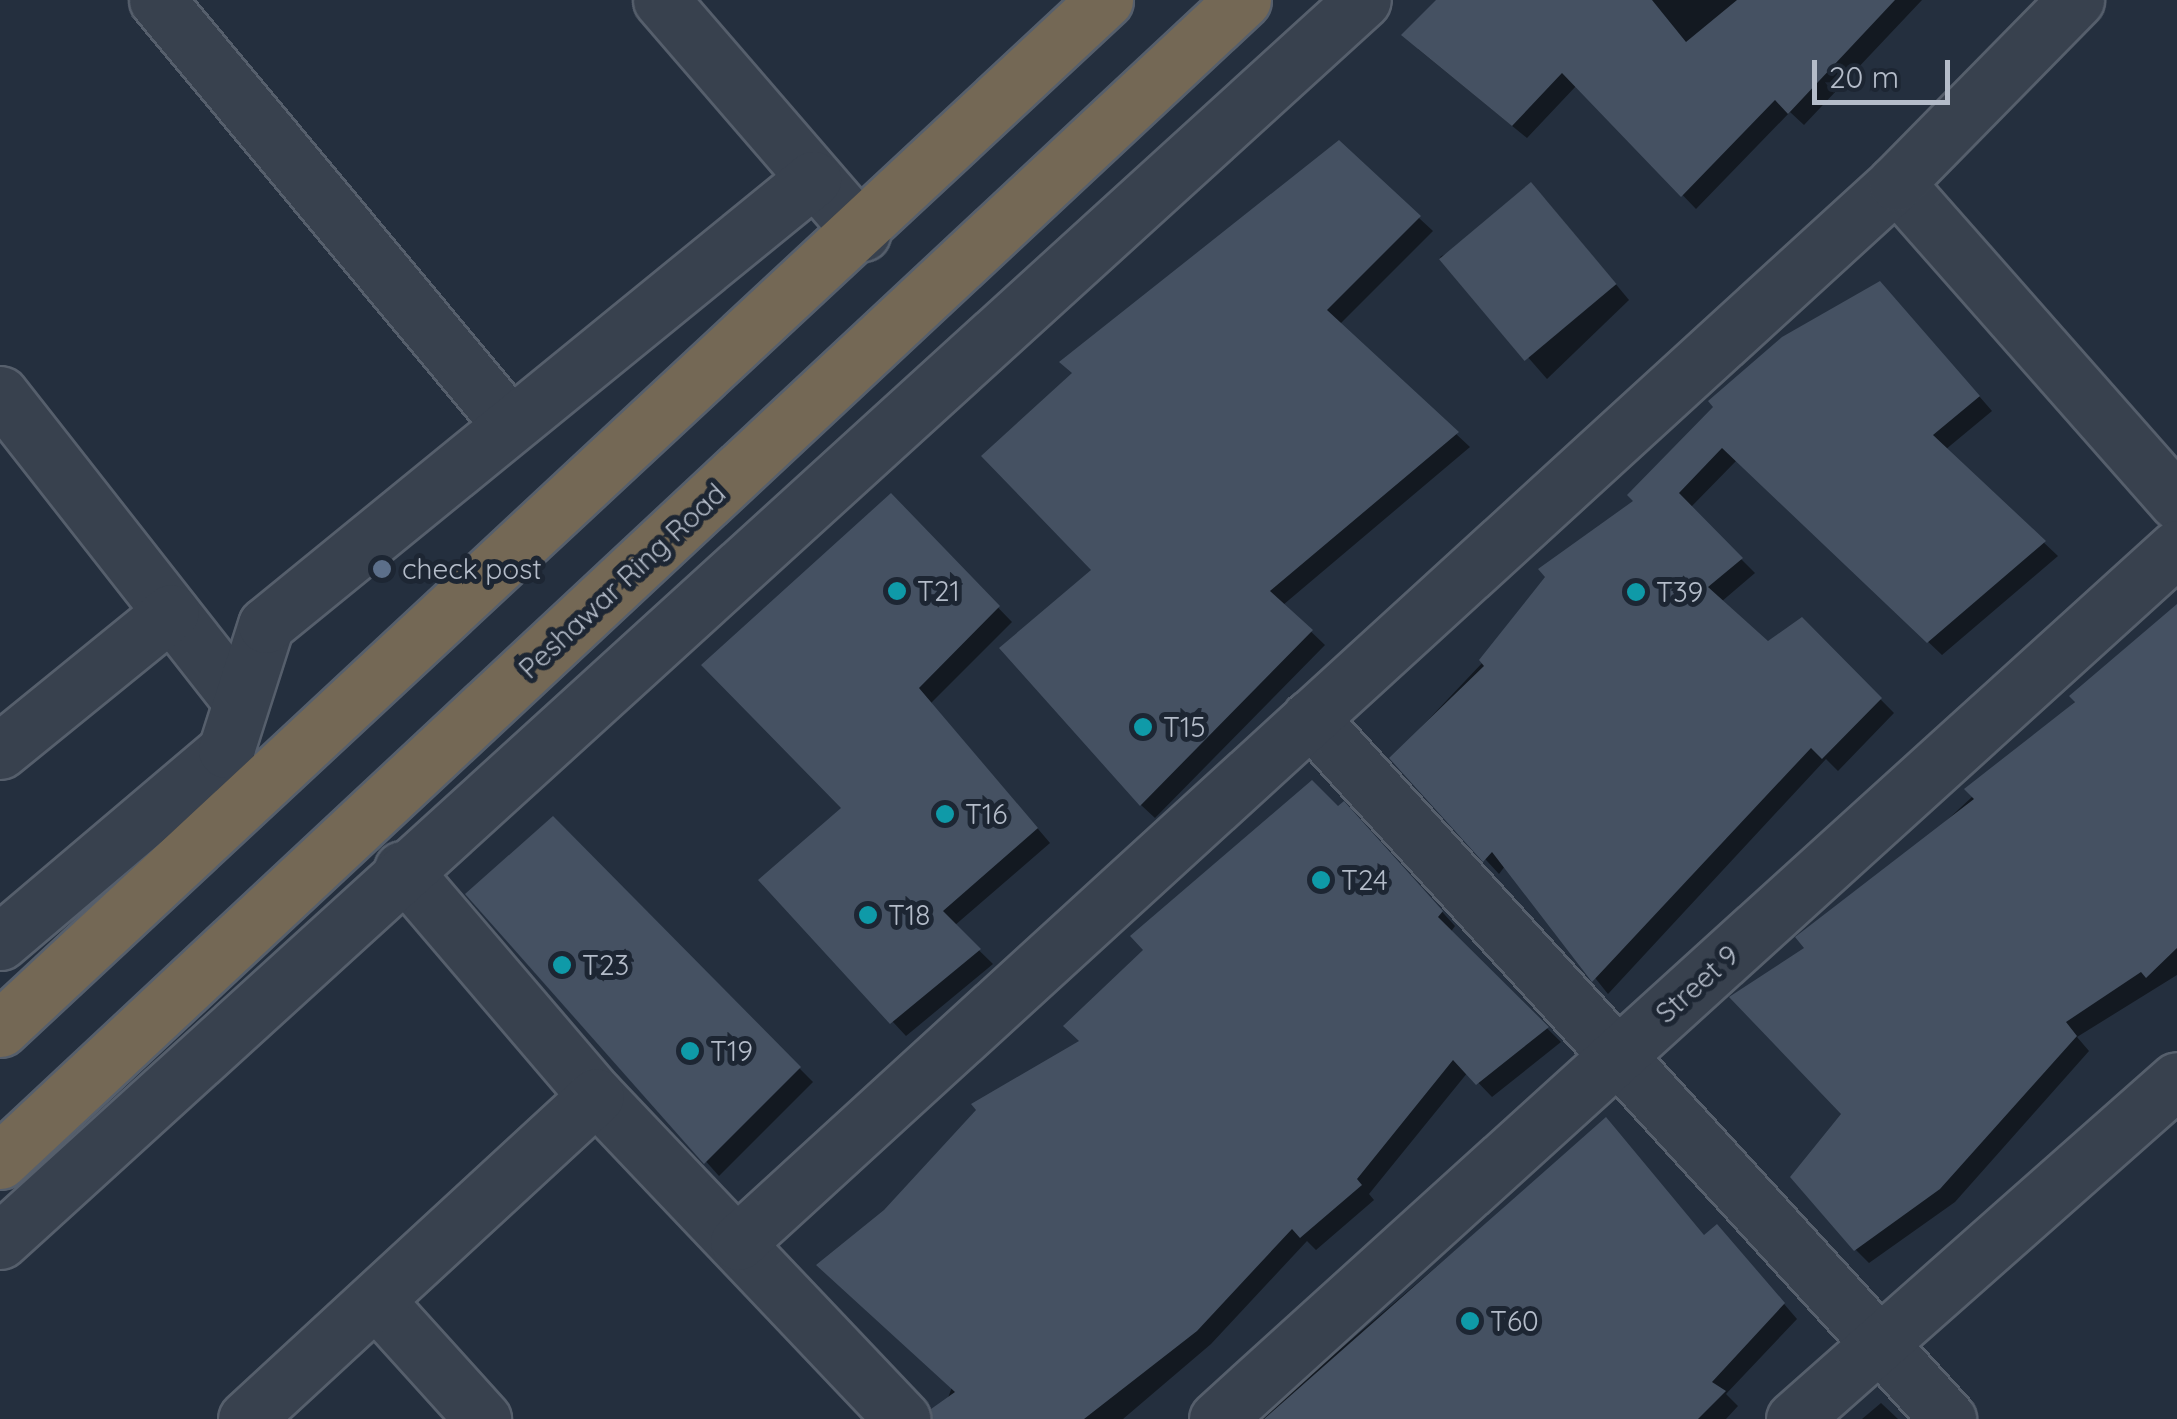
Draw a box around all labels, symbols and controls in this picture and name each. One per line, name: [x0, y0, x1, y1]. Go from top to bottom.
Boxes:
scale bar: [1817, 40, 1954, 102]
text: 20 m: [1829, 58, 1899, 96]
street label: Peshawar Ring Road: [512, 477, 732, 685]
place label: check post: [402, 552, 542, 586]
marker: check post: [371, 558, 393, 580]
place label: T21: [917, 574, 960, 608]
place label: T39: [1656, 575, 1703, 609]
marker: T21: [886, 580, 908, 602]
marker: T39: [1625, 581, 1647, 603]
place label: T15: [1163, 710, 1206, 744]
marker: T15: [1132, 716, 1154, 738]
place label: T16: [965, 797, 1007, 831]
marker: T16: [934, 803, 956, 825]
place label: T24: [1341, 863, 1388, 897]
marker: T24: [1310, 869, 1332, 891]
place label: T18: [888, 898, 930, 932]
marker: T18: [857, 904, 879, 926]
street label: Street 9: [1649, 938, 1745, 1030]
place label: T23: [582, 948, 629, 982]
marker: T23: [551, 954, 573, 976]
place label: T19: [710, 1034, 753, 1068]
marker: T19: [679, 1040, 701, 1062]
place label: T60: [1490, 1304, 1539, 1338]
marker: T60: [1459, 1310, 1481, 1332]

